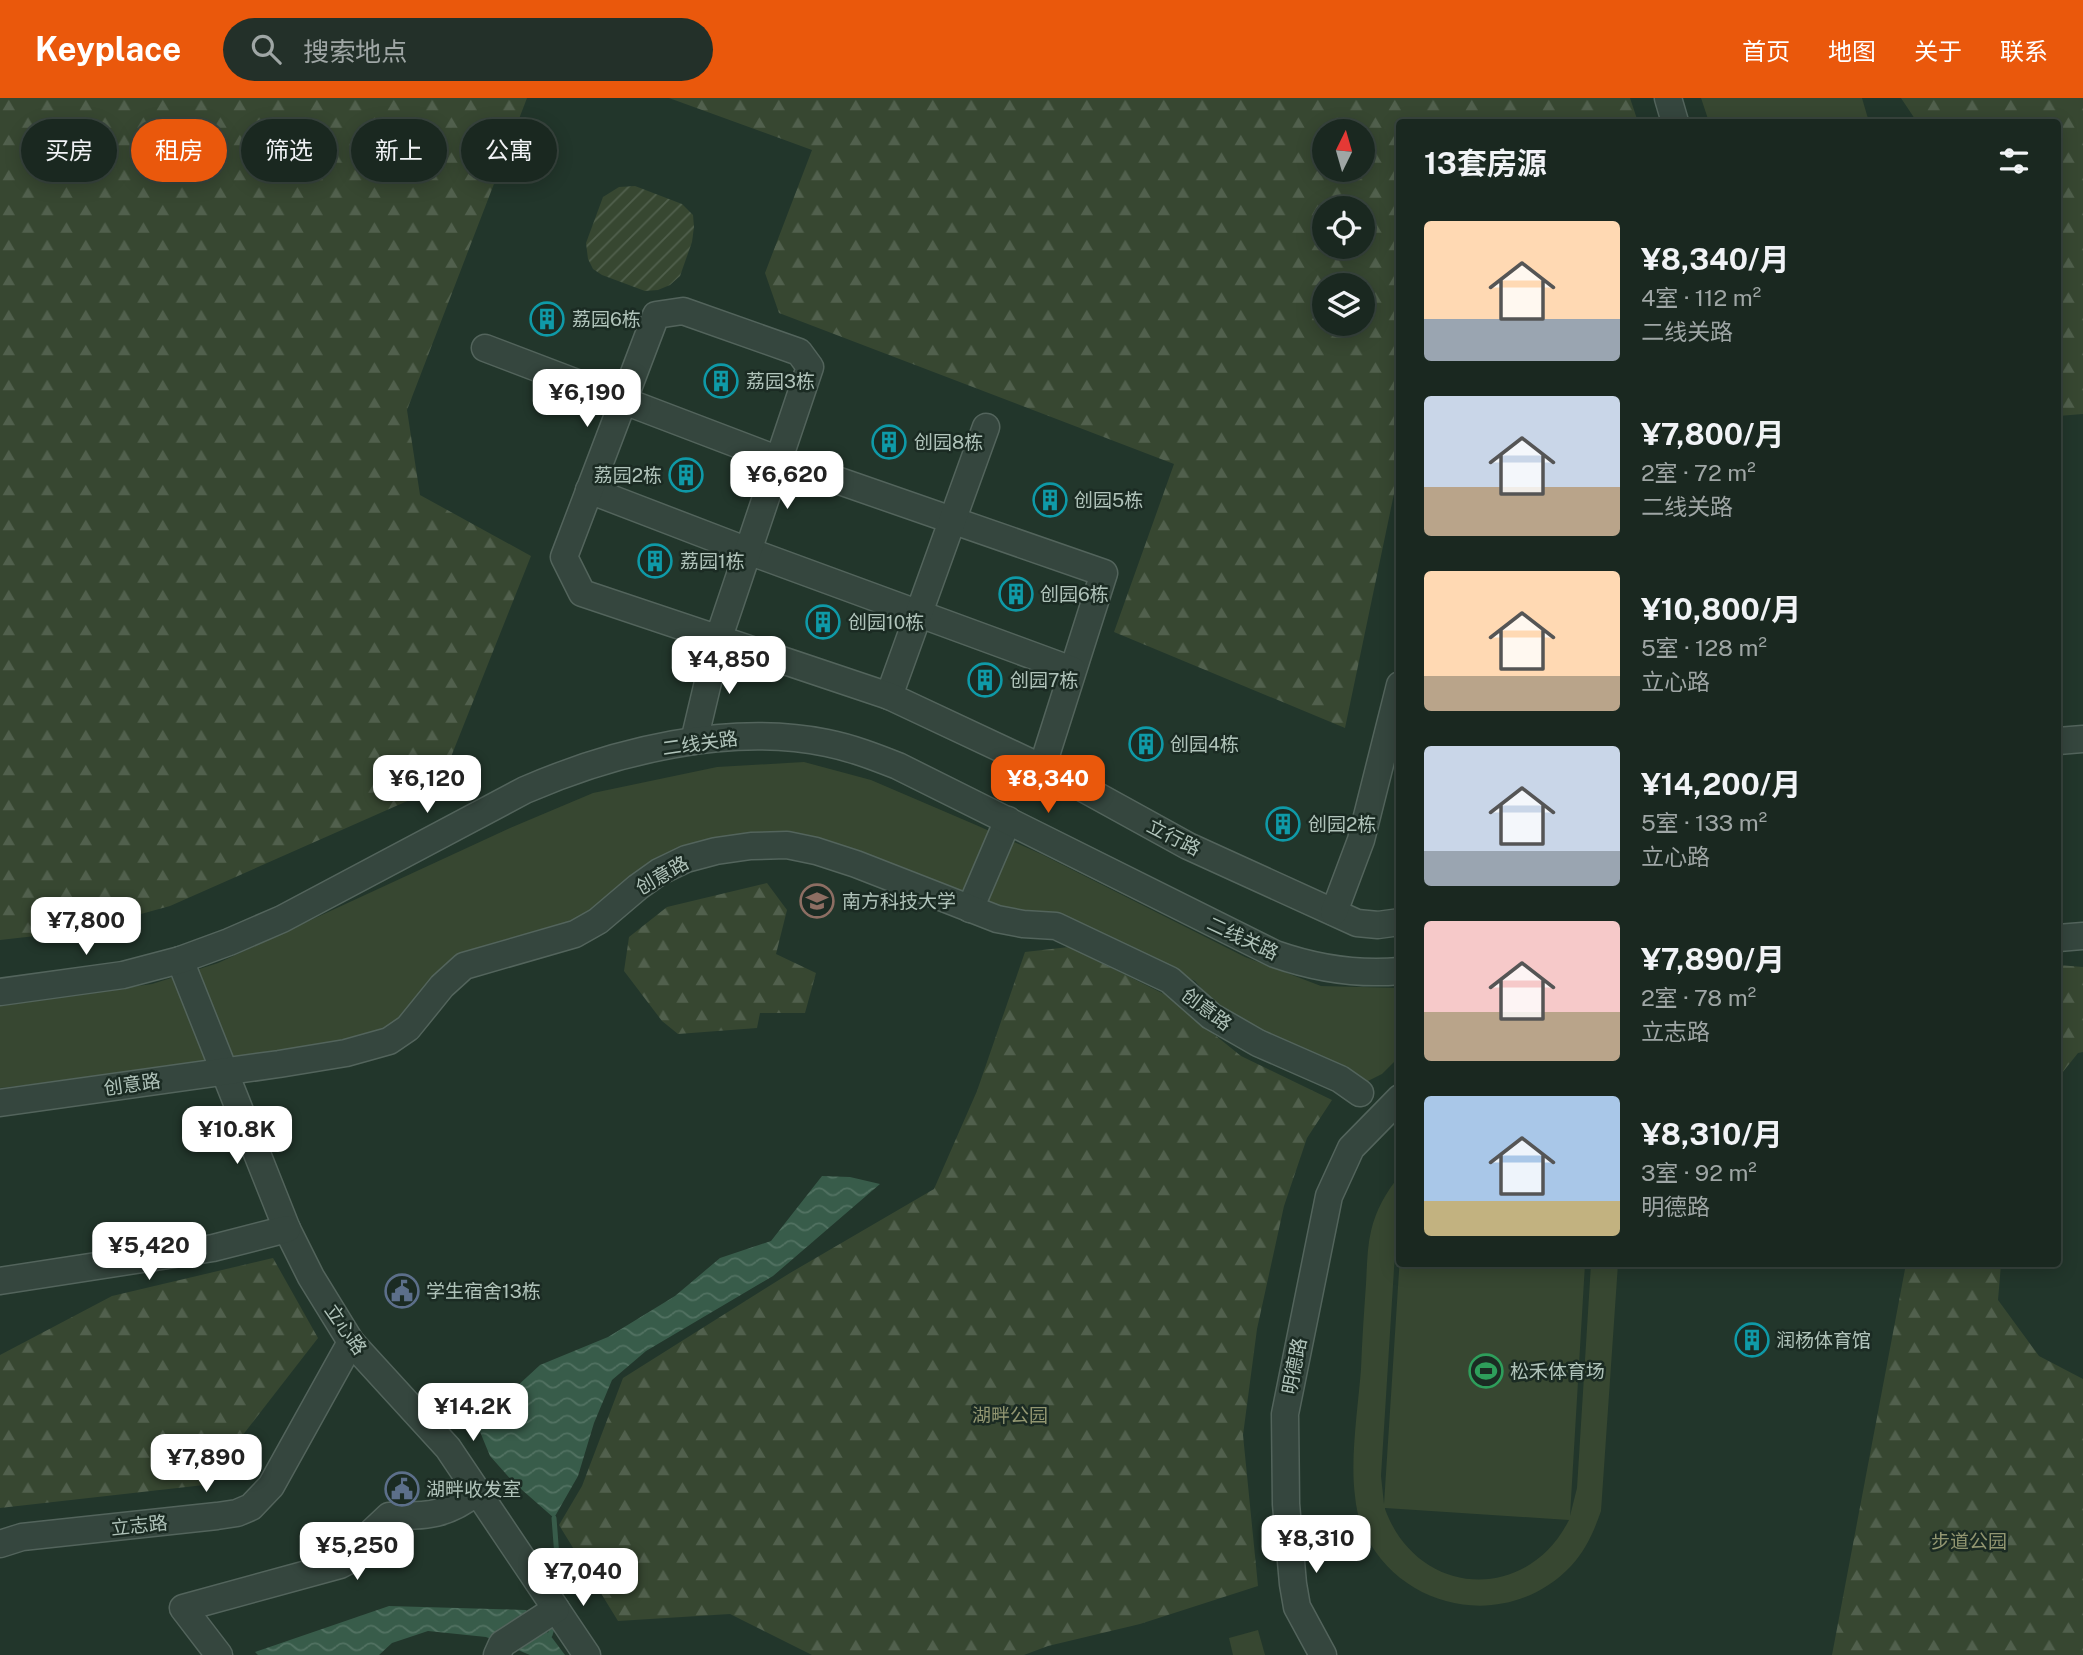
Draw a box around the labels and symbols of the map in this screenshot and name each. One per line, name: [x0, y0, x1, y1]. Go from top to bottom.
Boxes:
north arrow: [1312, 119, 1376, 182]
building icon: 荔园6栋: [528, 300, 566, 338]
place label: 荔园6栋: [572, 308, 641, 330]
building icon: 荔园3栋: [702, 362, 740, 400]
pin: ¥6,190: [530, 370, 644, 429]
place label: 荔园3栋: [746, 370, 815, 392]
building icon: 创园8栋: [870, 423, 908, 461]
place label: 创园8栋: [914, 431, 983, 453]
pin: ¥6,620: [730, 452, 844, 511]
building icon: 荔园2栋: [667, 456, 705, 494]
place label: 荔园2栋: [594, 464, 662, 486]
building icon: 创园5栋: [1031, 481, 1069, 519]
place label: 创园5栋: [1074, 489, 1143, 511]
building icon: 荔园1栋: [636, 542, 674, 580]
place label: 荔园1栋: [680, 550, 745, 572]
building icon: 创园6栋: [997, 575, 1035, 613]
place label: 创园6栋: [1040, 583, 1109, 605]
building icon: 创园10栋: [804, 603, 842, 641]
place label: 创园10栋: [848, 611, 924, 633]
pin: ¥4,850: [672, 636, 786, 696]
building icon: 创园7栋: [966, 661, 1004, 699]
place label: 创园7栋: [1010, 669, 1078, 691]
building icon: 创园4栋: [1127, 725, 1165, 763]
street label: 二线关路: [661, 727, 739, 759]
place label: 创园4栋: [1170, 733, 1239, 755]
pin: ¥6,120: [370, 756, 484, 815]
pin: ¥8,340: [991, 756, 1105, 815]
building icon: 创园2栋: [1264, 805, 1302, 843]
place label: 创园2栋: [1308, 813, 1376, 835]
street label: 立行路: [1144, 814, 1204, 860]
street label: 创意路: [632, 851, 692, 899]
school or university icon: 南方科技大学: [798, 882, 836, 920]
place label: 南方科技大学: [842, 890, 956, 912]
pin: ¥7,800: [29, 898, 143, 957]
street label: 二线关路: [1204, 912, 1282, 964]
street label: 创意路: [1178, 983, 1236, 1035]
street label: 创意路: [102, 1069, 162, 1099]
pin: ¥10.8K: [180, 1107, 294, 1166]
pin: ¥5,420: [92, 1222, 206, 1282]
public building icon: 学生宿舍13栋: [383, 1272, 421, 1310]
place label: 学生宿舍13栋: [426, 1280, 541, 1302]
street label: 立心路: [321, 1299, 371, 1359]
building icon: 润杨体育馆: [1733, 1321, 1771, 1359]
place label: 润杨体育馆: [1776, 1329, 1871, 1351]
street label: 明德路: [1278, 1336, 1310, 1396]
sports icon: 松禾体育场: [1467, 1352, 1505, 1390]
place label: 松禾体育场: [1510, 1360, 1605, 1382]
pin: ¥14.2K: [416, 1384, 530, 1443]
park label: 湖畔公园: [972, 1404, 1048, 1426]
pin: ¥7,890: [149, 1434, 263, 1494]
public building icon: 湖畔收发室: [383, 1470, 421, 1508]
place label: 湖畔收发室: [426, 1478, 521, 1500]
street label: 立志路: [109, 1511, 169, 1539]
pin: ¥8,310: [1259, 1516, 1373, 1575]
pin: ¥5,250: [300, 1522, 414, 1582]
park label: 步道公园: [1931, 1530, 2007, 1552]
pin: ¥7,040: [526, 1548, 640, 1608]

